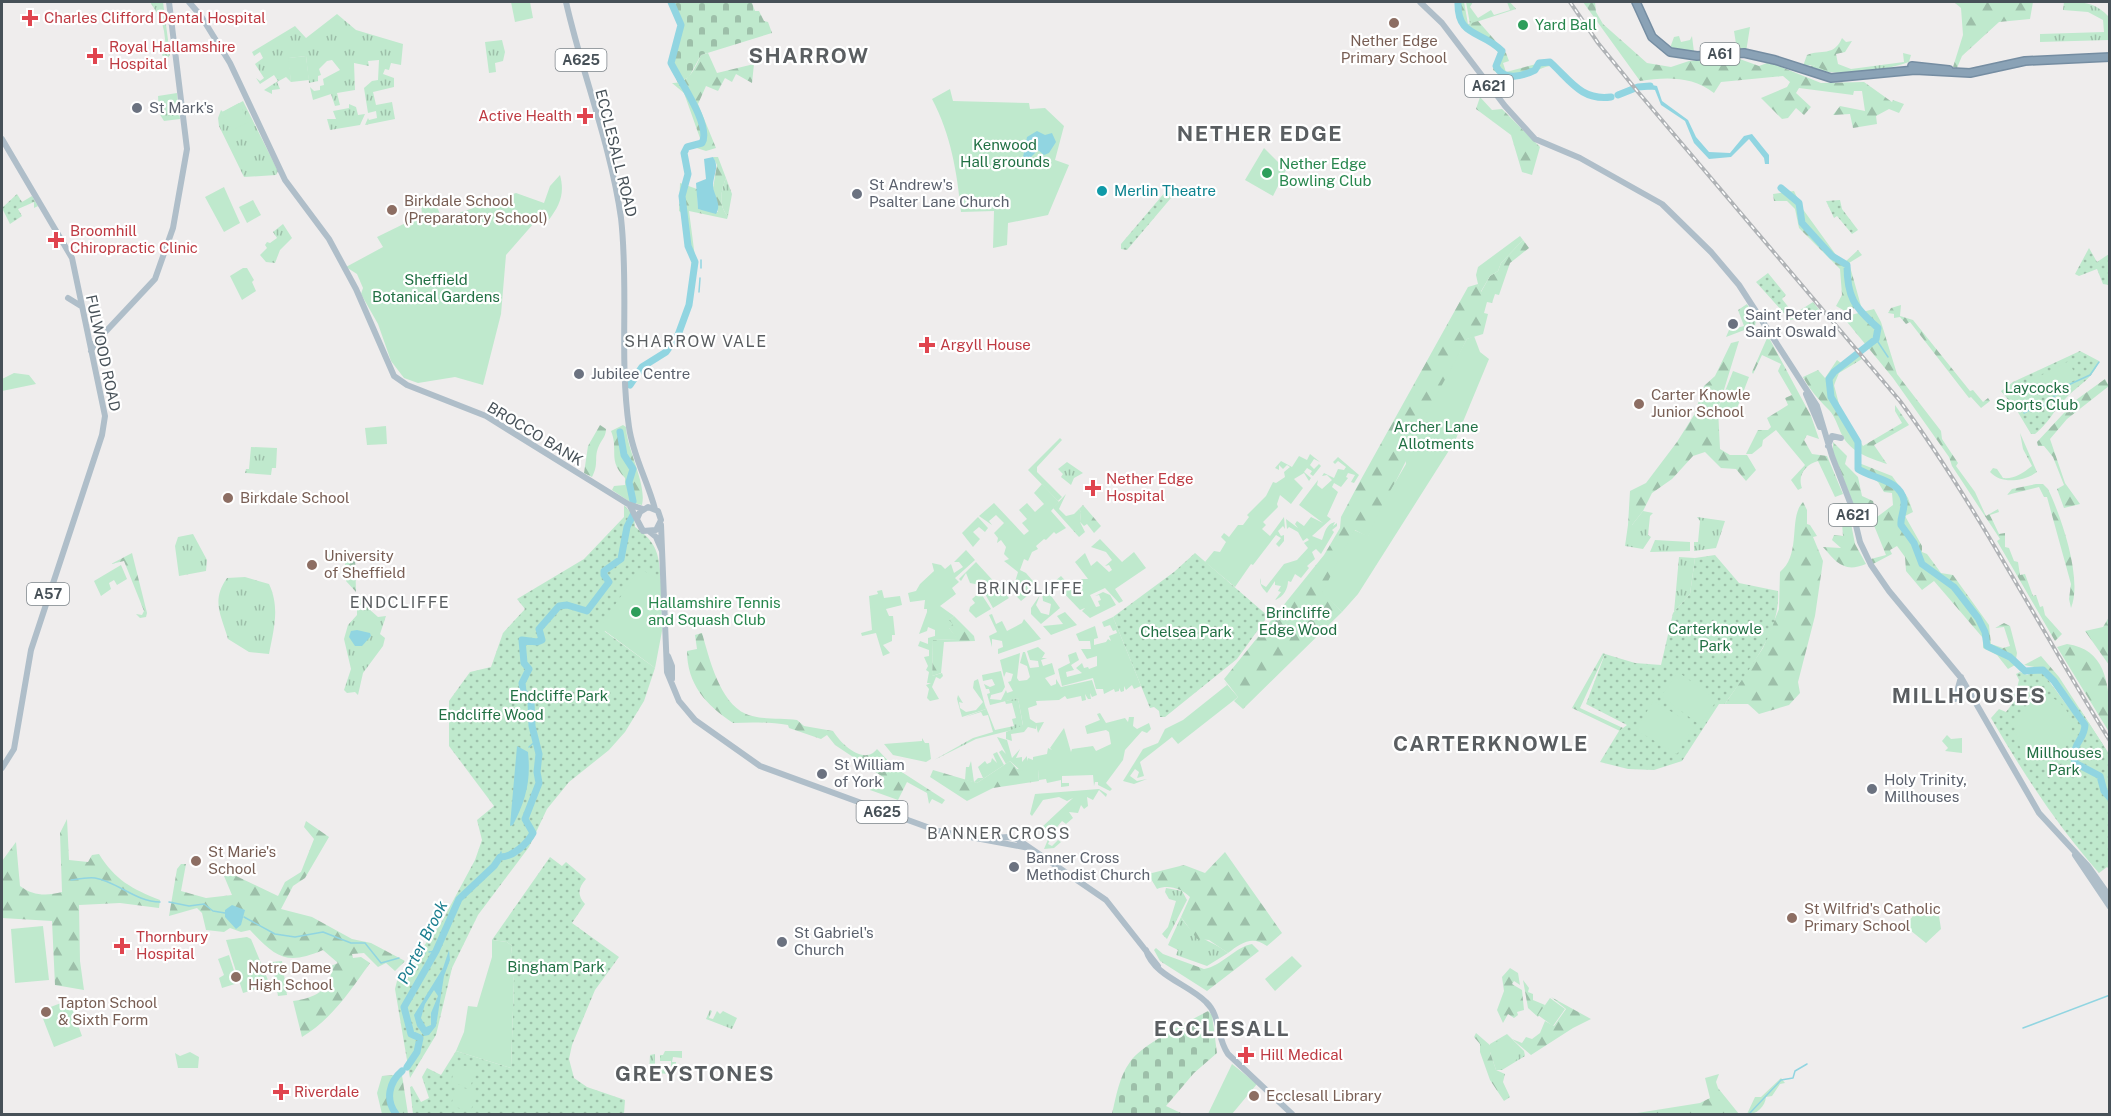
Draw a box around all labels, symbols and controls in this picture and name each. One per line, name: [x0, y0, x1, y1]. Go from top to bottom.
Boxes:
marker: Charles Clifford Dental Hospital: [21, 9, 39, 27]
place label: Charles Clifford Dental Hospital: [44, 9, 266, 26]
marker: Nether Edge Primary School: [1387, 16, 1401, 30]
place label: Yard Ball: [1535, 16, 1597, 33]
marker: Yard Ball: [1516, 18, 1530, 32]
place label: Nether Edge Primary School: [1341, 32, 1447, 66]
place label: Royal Hallamshire Hospital: [109, 38, 236, 72]
district label: SHARROW: [749, 43, 870, 68]
road number: A61: [1700, 43, 1740, 65]
marker: Royal Hallamshire Hospital: [86, 47, 104, 65]
road number: A625: [556, 49, 606, 71]
road number: A621: [1465, 75, 1513, 97]
street label: ECCLESALL ROAD: [592, 87, 641, 218]
place label: St Mark's: [149, 99, 214, 116]
marker: St Mark's: [130, 101, 144, 115]
place label: Active Health: [478, 107, 572, 124]
marker: Active Health: [576, 107, 594, 125]
district label: NETHER EDGE: [1177, 121, 1343, 146]
park label: Kenwood Hall grounds: [960, 136, 1050, 170]
place label: Nether Edge Bowling Club: [1279, 155, 1372, 189]
marker: Nether Edge Bowling Club: [1260, 166, 1274, 180]
place label: St Andrew's Psalter Lane Church: [869, 176, 1009, 210]
place label: Merlin Theatre: [1114, 182, 1216, 199]
marker: Merlin Theatre: [1095, 184, 1109, 198]
marker: St Andrew's Psalter Lane Church: [850, 187, 864, 201]
place label: Birkdale School (Preparatory School): [404, 192, 548, 226]
marker: Birkdale School (Preparatory School): [385, 203, 399, 217]
place label: Broomhill Chiropractic Clinic: [70, 222, 198, 256]
marker: Broomhill Chiropractic Clinic: [47, 231, 65, 249]
park label: Sheffield Botanical Gardens: [372, 271, 500, 305]
street label: FULWOOD ROAD: [83, 293, 124, 413]
place label: Saint Peter and Saint Oswald: [1745, 306, 1852, 340]
marker: Saint Peter and Saint Oswald: [1726, 317, 1740, 331]
district label: SHARROW VALE: [624, 332, 768, 351]
marker: Argyll House: [918, 336, 936, 354]
place label: Argyll House: [940, 336, 1031, 353]
place label: Jubilee Centre: [591, 365, 690, 382]
marker: Jubilee Centre: [572, 367, 586, 381]
park label: Laycocks Sports Club: [1996, 379, 2078, 413]
place label: Carter Knowle Junior School: [1651, 386, 1750, 420]
marker: Carter Knowle Junior School: [1632, 397, 1646, 411]
street label: BROCCO BANK: [484, 398, 586, 469]
park label: Archer Lane Allotments: [1394, 418, 1478, 452]
place label: Nether Edge Hospital: [1106, 470, 1194, 504]
marker: Nether Edge Hospital: [1084, 479, 1102, 497]
place label: Birkdale School: [240, 489, 350, 506]
marker: Birkdale School: [221, 491, 235, 505]
road number: A621: [1829, 504, 1877, 526]
place label: University of Sheffield: [324, 547, 405, 581]
marker: University of Sheffield: [305, 558, 319, 572]
district label: BRINCLIFFE: [977, 579, 1083, 598]
road number: A57: [27, 583, 69, 605]
district label: ENDCLIFFE: [350, 593, 450, 612]
place label: Hallamshire Tennis and Squash Club: [648, 594, 781, 628]
park label: Brincliffe Edge Wood: [1259, 604, 1337, 638]
marker: Hallamshire Tennis and Squash Club: [629, 605, 643, 619]
park label: Carterknowle Park: [1668, 620, 1762, 654]
park label: Chelsea Park: [1140, 623, 1232, 640]
district label: MILLHOUSES: [1892, 683, 2046, 708]
park label: Endcliffe Park: [510, 687, 608, 704]
park label: Endcliffe Wood: [438, 706, 544, 723]
district label: CARTERKNOWLE: [1393, 731, 1589, 756]
park label: Millhouses Park: [2026, 744, 2102, 778]
place label: St William of York: [834, 756, 905, 790]
marker: St William of York: [815, 767, 829, 781]
place label: Holy Trinity, Millhouses: [1884, 771, 1967, 805]
marker: Holy Trinity, Millhouses: [1865, 782, 1879, 796]
road number: A625: [856, 801, 908, 823]
district label: BANNER CROSS: [927, 824, 1071, 843]
place label: St Marie's School: [208, 843, 276, 877]
place label: Banner Cross Methodist Church: [1026, 849, 1150, 883]
marker: St Marie's School: [189, 854, 203, 868]
marker: Banner Cross Methodist Church: [1007, 860, 1021, 874]
water label: Porter Brook: [393, 897, 452, 987]
place label: St Wilfrid's Catholic Primary School: [1804, 900, 1941, 934]
marker: St Wilfrid's Catholic Primary School: [1785, 911, 1799, 925]
place label: St Gabriel's Church: [794, 924, 874, 958]
place label: Thornbury Hospital: [136, 928, 208, 962]
marker: St Gabriel's Church: [775, 935, 789, 949]
marker: Thornbury Hospital: [113, 937, 131, 955]
park label: Bingham Park: [507, 958, 605, 975]
place label: Notre Dame High School: [248, 959, 333, 993]
marker: Notre Dame High School: [229, 970, 243, 984]
place label: Tapton School & Sixth Form: [58, 994, 158, 1028]
marker: Tapton School & Sixth Form: [39, 1005, 53, 1019]
district label: ECCLESALL: [1154, 1016, 1290, 1041]
marker: Hill Medical: [1237, 1046, 1255, 1064]
place label: Hill Medical: [1260, 1046, 1343, 1063]
district label: GREYSTONES: [615, 1061, 775, 1086]
marker: Riverdale: [272, 1083, 290, 1101]
place label: Riverdale: [294, 1083, 359, 1100]
place label: Ecclesall Library: [1266, 1087, 1382, 1104]
marker: Ecclesall Library: [1247, 1089, 1261, 1103]

